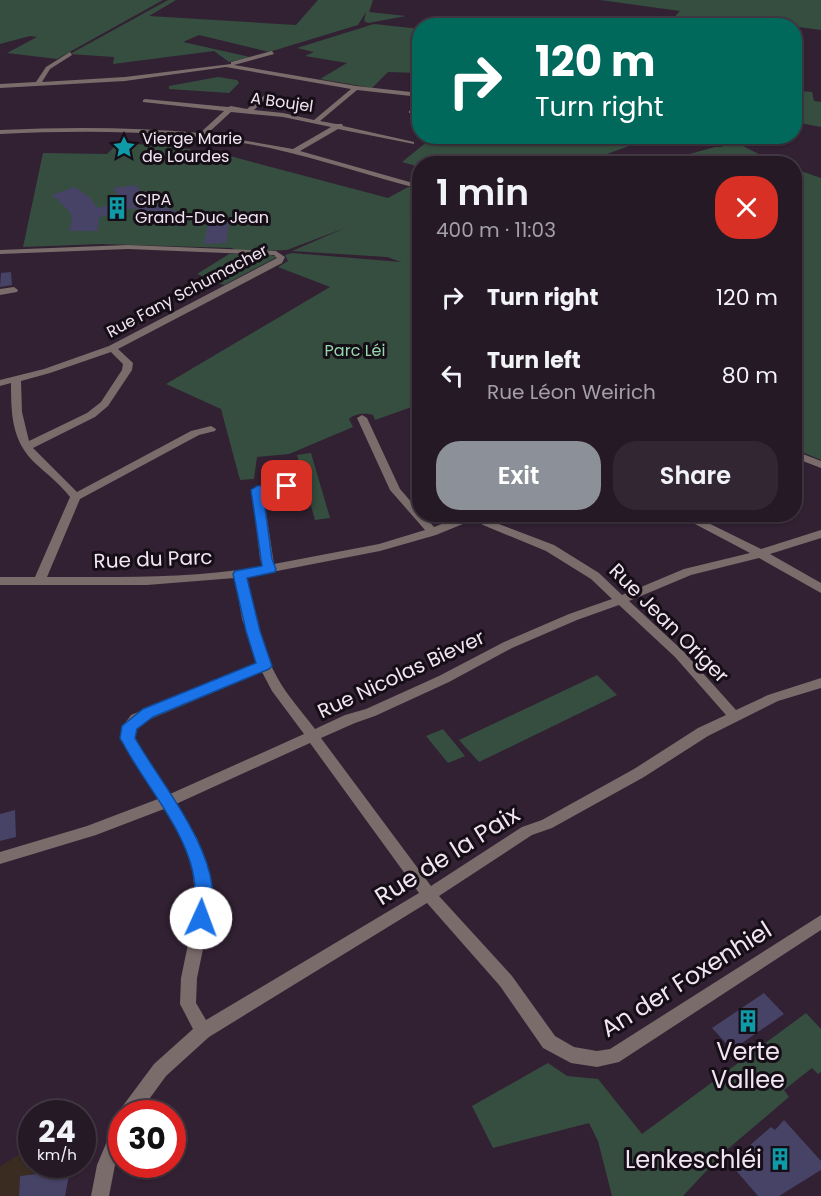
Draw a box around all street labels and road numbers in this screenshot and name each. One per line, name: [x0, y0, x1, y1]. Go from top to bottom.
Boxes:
street label: A Boujel: [249, 86, 315, 118]
street label: Rue Fany Schumacher: [102, 239, 272, 343]
street label: Rue du Parc: [93, 543, 213, 575]
street label: Rue Jean Origer: [603, 557, 735, 689]
street label: Rue Nicolas Biever: [313, 623, 489, 725]
street label: Rue de la Paix: [368, 797, 526, 913]
street label: An der Foxenhiel: [594, 913, 778, 1045]

